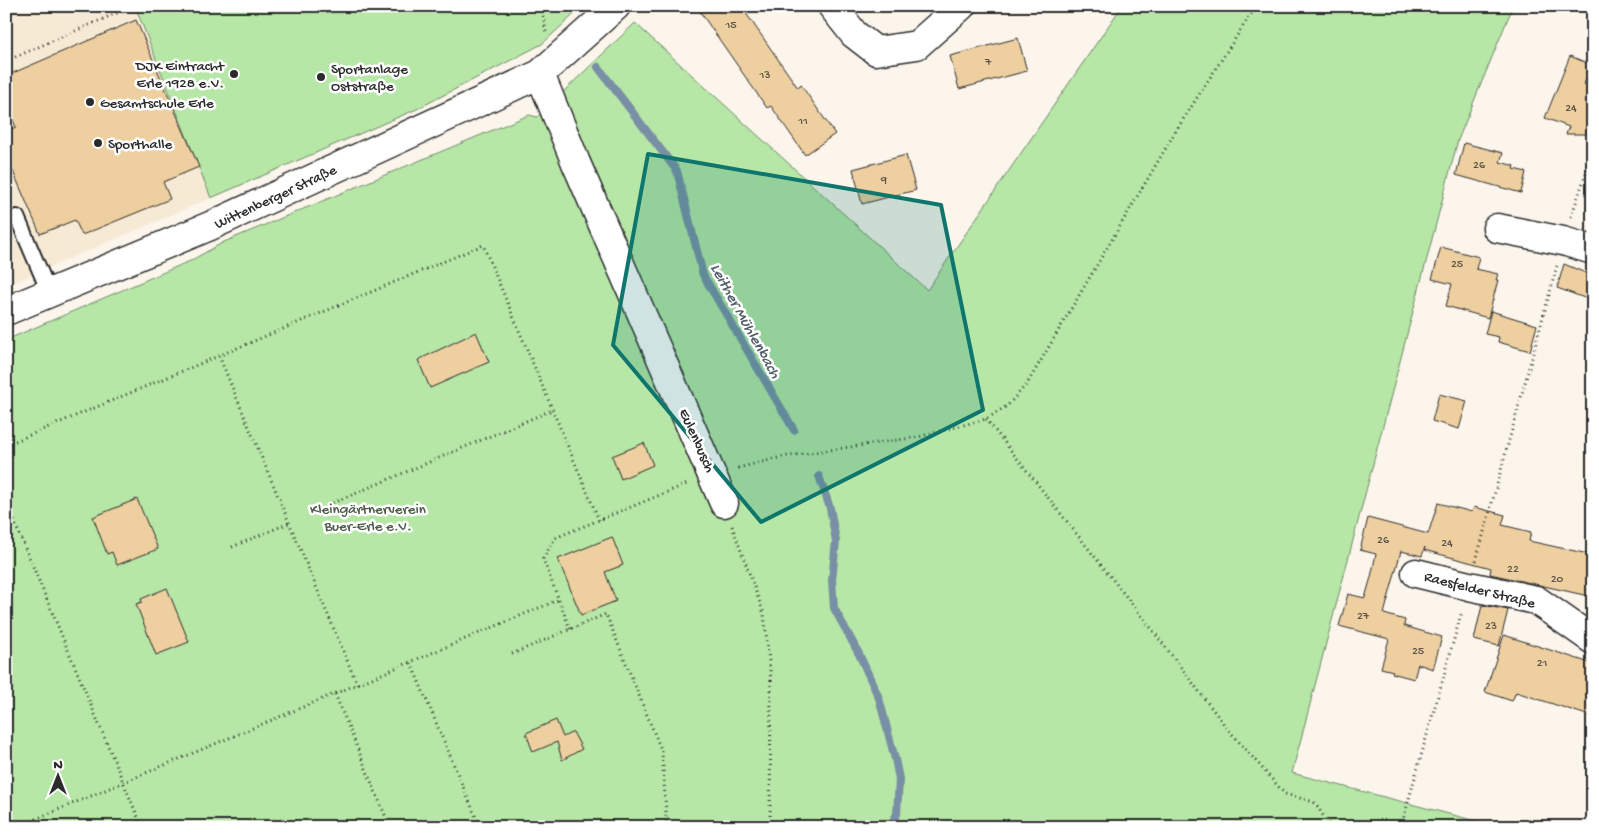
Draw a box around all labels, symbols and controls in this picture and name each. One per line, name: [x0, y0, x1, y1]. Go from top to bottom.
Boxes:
house number: 15: [724, 19, 737, 33]
house number: 7: [984, 56, 992, 70]
place label: DJK Eintracht Erle 1928 e.V.: [135, 58, 226, 93]
place label: Sportanlage Oststraße: [331, 61, 408, 96]
marker: DJK Eintracht Erle 1928 e.V.: [228, 68, 240, 80]
house number: 13: [758, 69, 771, 83]
marker: Sportanlage Oststraße: [315, 71, 327, 83]
place label: Gesamtschule Erle: [100, 95, 214, 113]
marker: Gesamtschule Erle: [84, 96, 96, 108]
house number: 24: [1565, 102, 1577, 116]
house number: 11: [797, 115, 808, 129]
place label: Sporthalle: [108, 136, 173, 154]
marker: Sporthalle: [92, 137, 104, 149]
house number: 26: [1473, 159, 1486, 173]
street label: Wittenberger Straße: [212, 161, 340, 234]
house number: 9: [880, 174, 887, 188]
house number: 25: [1451, 258, 1463, 272]
water label: Leither Mühlenbach: [705, 261, 784, 383]
street label: Eulenbusch: [674, 406, 718, 476]
park label: Kleingärtnerverein Buer-Erle e.V.: [310, 501, 426, 536]
house number: 26: [1377, 534, 1390, 548]
house number: 24: [1441, 537, 1453, 551]
house number: 22: [1507, 563, 1519, 577]
street label: Raesfelder Straße: [1422, 568, 1537, 614]
house number: 20: [1551, 573, 1564, 587]
house number: 27: [1357, 610, 1370, 624]
house number: 23: [1485, 620, 1497, 634]
house number: 25: [1412, 645, 1424, 659]
house number: 21: [1537, 657, 1548, 671]
north arrow: [32, 750, 82, 800]
text: N: [53, 757, 63, 774]

